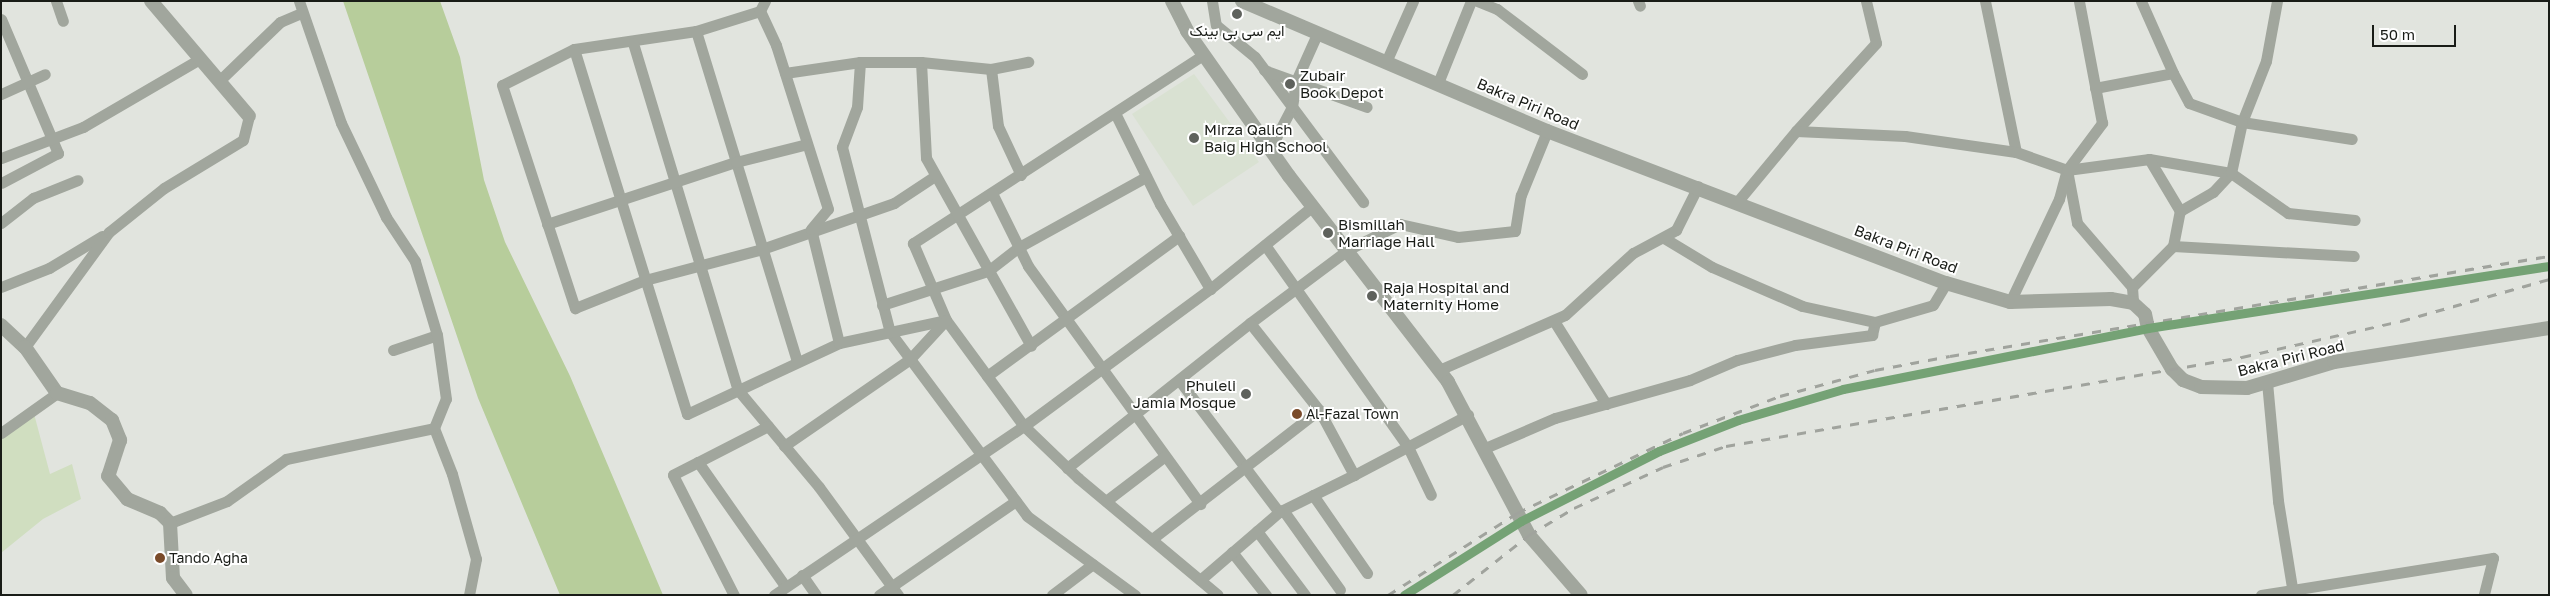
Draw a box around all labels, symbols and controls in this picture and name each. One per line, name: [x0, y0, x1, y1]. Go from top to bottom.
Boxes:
marker: ایم سی بی بینک: [1231, 8, 1243, 20]
scale bar: [2375, 15, 2459, 47]
place label: ایم سی بی بینک: [1189, 22, 1285, 40]
text: 50 m: [2380, 25, 2415, 43]
place label: Zubair Book Depot: [1300, 66, 1384, 101]
street label: Bakra Piri Road: [1474, 74, 1582, 134]
marker: Zubair Book Depot: [1284, 78, 1296, 90]
place label: Mirza Qalich Baig High School: [1204, 120, 1327, 155]
marker: Mirza Qalich Baig High School: [1188, 132, 1200, 144]
place label: Bismillah Marriage Hall: [1338, 215, 1435, 250]
street label: Bakra Piri Road: [1852, 221, 1960, 277]
marker: Bismillah Marriage Hall: [1322, 227, 1334, 239]
place label: Raja Hospital and Maternity Home: [1383, 278, 1509, 313]
marker: Raja Hospital and Maternity Home: [1365, 289, 1379, 303]
street label: Bakra Piri Road: [2236, 336, 2346, 380]
place label: Phuleli Jamia Mosque: [1133, 376, 1236, 411]
marker: Phuleli Jamia Mosque: [1240, 388, 1252, 400]
place label: Al-Fazal Town: [1306, 406, 1399, 422]
marker: Al-Fazal Town: [1292, 409, 1302, 419]
place label: Tando Agha: [169, 550, 248, 566]
marker: Tando Agha: [155, 553, 165, 563]

